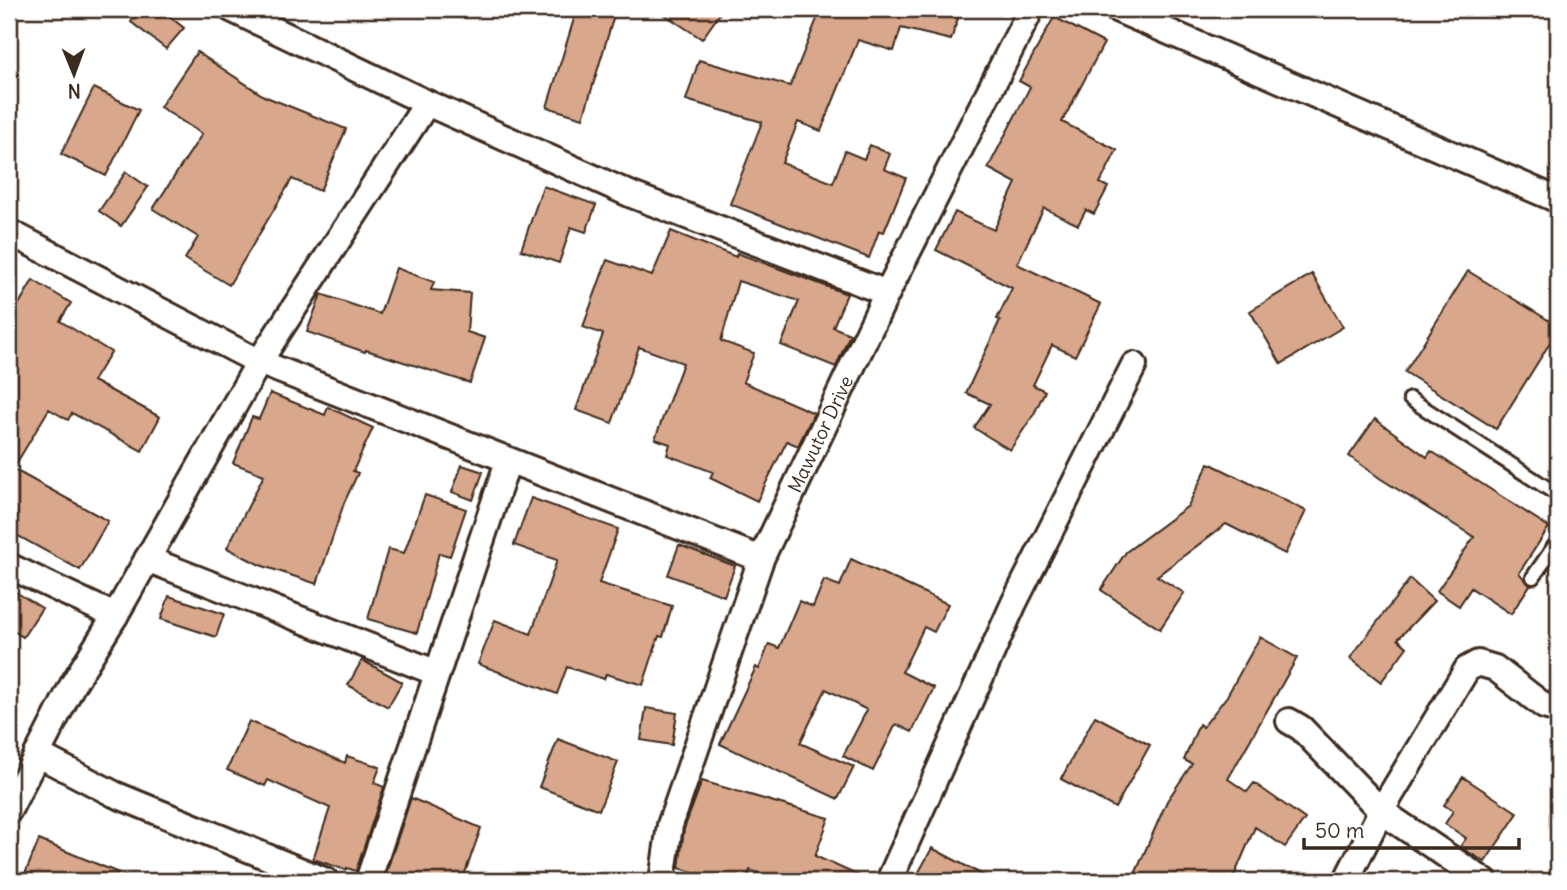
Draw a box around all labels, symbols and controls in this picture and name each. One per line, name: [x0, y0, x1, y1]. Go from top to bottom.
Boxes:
north arrow: [38, 38, 108, 108]
text: N: [68, 79, 81, 103]
street label: Mawutor Drive: [782, 372, 858, 496]
scale bar: [1304, 806, 1520, 850]
text: 50 m: [1315, 817, 1364, 844]

